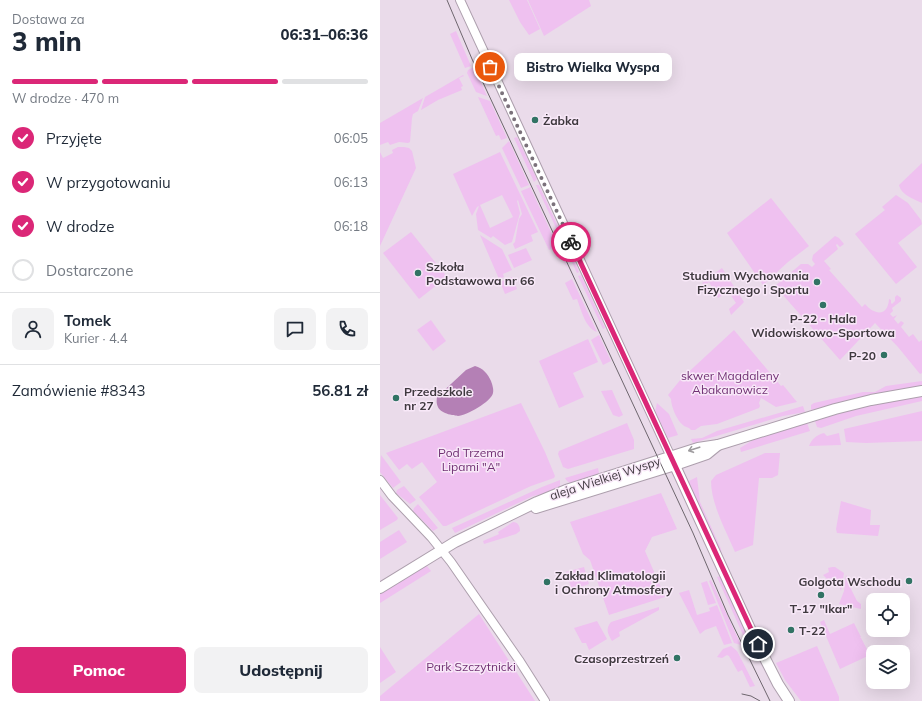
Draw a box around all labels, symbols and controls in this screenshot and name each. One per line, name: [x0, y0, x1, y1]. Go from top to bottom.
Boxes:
text: Dostawa za: [12, 11, 85, 27]
text: 3 min: [12, 25, 82, 58]
text: 06:31–06:36: [281, 25, 368, 44]
pin: [473, 50, 507, 84]
callout: Bistro Wielka Wyspa: [514, 53, 672, 81]
icon: bag: [479, 56, 501, 78]
text: Bistro Wielka Wyspa: [526, 59, 660, 75]
text: W drodze · 470 m: [12, 90, 119, 106]
place label: Żabka: [543, 113, 579, 128]
marker: Żabka: [530, 115, 540, 125]
icon: check: [12, 127, 34, 149]
text: Przyjęte: [46, 129, 102, 148]
text: 06:05: [334, 130, 368, 146]
icon: check: [12, 171, 34, 193]
text: W przygotowaniu: [46, 173, 171, 192]
text: 06:13: [334, 174, 368, 190]
icon: check: [12, 215, 34, 237]
text: W drodze: [46, 217, 114, 236]
text: 06:18: [334, 218, 368, 234]
courier: [551, 222, 591, 262]
icon: bike: [560, 231, 582, 253]
place label: Szkoła Podstawowa nr 66: [426, 259, 534, 288]
text: Dostarczone: [46, 261, 133, 280]
marker: Szkoła Podstawowa nr 66: [413, 268, 423, 278]
place label: Studium Wychowania Fizycznego i Sportu: [682, 268, 809, 297]
marker: Studium Wychowania Fizycznego i Sportu: [812, 277, 822, 287]
marker: P-22 - Hala Widowiskowo-Sportowa: [818, 300, 828, 310]
button: person: [12, 308, 54, 350]
button: chat: [274, 308, 316, 350]
button: phone: [326, 308, 368, 350]
text: Tomek: [64, 311, 111, 330]
place label: P-22 - Hala Widowiskowo-Sportowa: [751, 311, 895, 340]
text: Kurier · 4.4: [64, 330, 128, 346]
place label: P-20: [849, 348, 876, 363]
marker: P-20: [879, 350, 889, 360]
park label: skwer Magdaleny Abakanowicz: [681, 368, 780, 397]
text: Zamówienie #8343: [12, 381, 146, 400]
text: 56.81 zł: [312, 381, 368, 400]
place label: Przedszkole nr 27: [404, 384, 473, 413]
marker: Przedszkole nr 27: [391, 393, 401, 403]
park label: Pod Trzema Lipami "A": [438, 445, 504, 474]
one-way arrow: [688, 446, 701, 453]
street label: aleja Wielkiej Wyspy: [548, 453, 663, 503]
place label: Zakład Klimatologii i Ochrony Atmosfery: [555, 568, 673, 597]
place label: Golgota Wschodu: [798, 574, 901, 589]
marker: Golgota Wschodu: [904, 576, 914, 586]
marker: Zakład Klimatologii i Ochrony Atmosfery: [542, 577, 552, 587]
marker: T-17 "Ikar": [816, 590, 826, 600]
map controls: [866, 593, 910, 689]
button: locate: [866, 593, 910, 637]
place label: T-17 "Ikar": [790, 601, 852, 616]
place label: T-22: [799, 623, 826, 638]
marker: T-22: [786, 625, 796, 635]
pin: [741, 627, 775, 661]
icon: home: [747, 633, 769, 655]
button: layers: [866, 645, 910, 689]
button: Pomoc: [12, 647, 186, 693]
button: Udostępnij: [194, 647, 368, 693]
place label: Czasoprzestrzeń: [574, 651, 669, 666]
marker: Czasoprzestrzeń: [672, 653, 682, 663]
park label: Park Szczytnicki: [426, 659, 516, 674]

